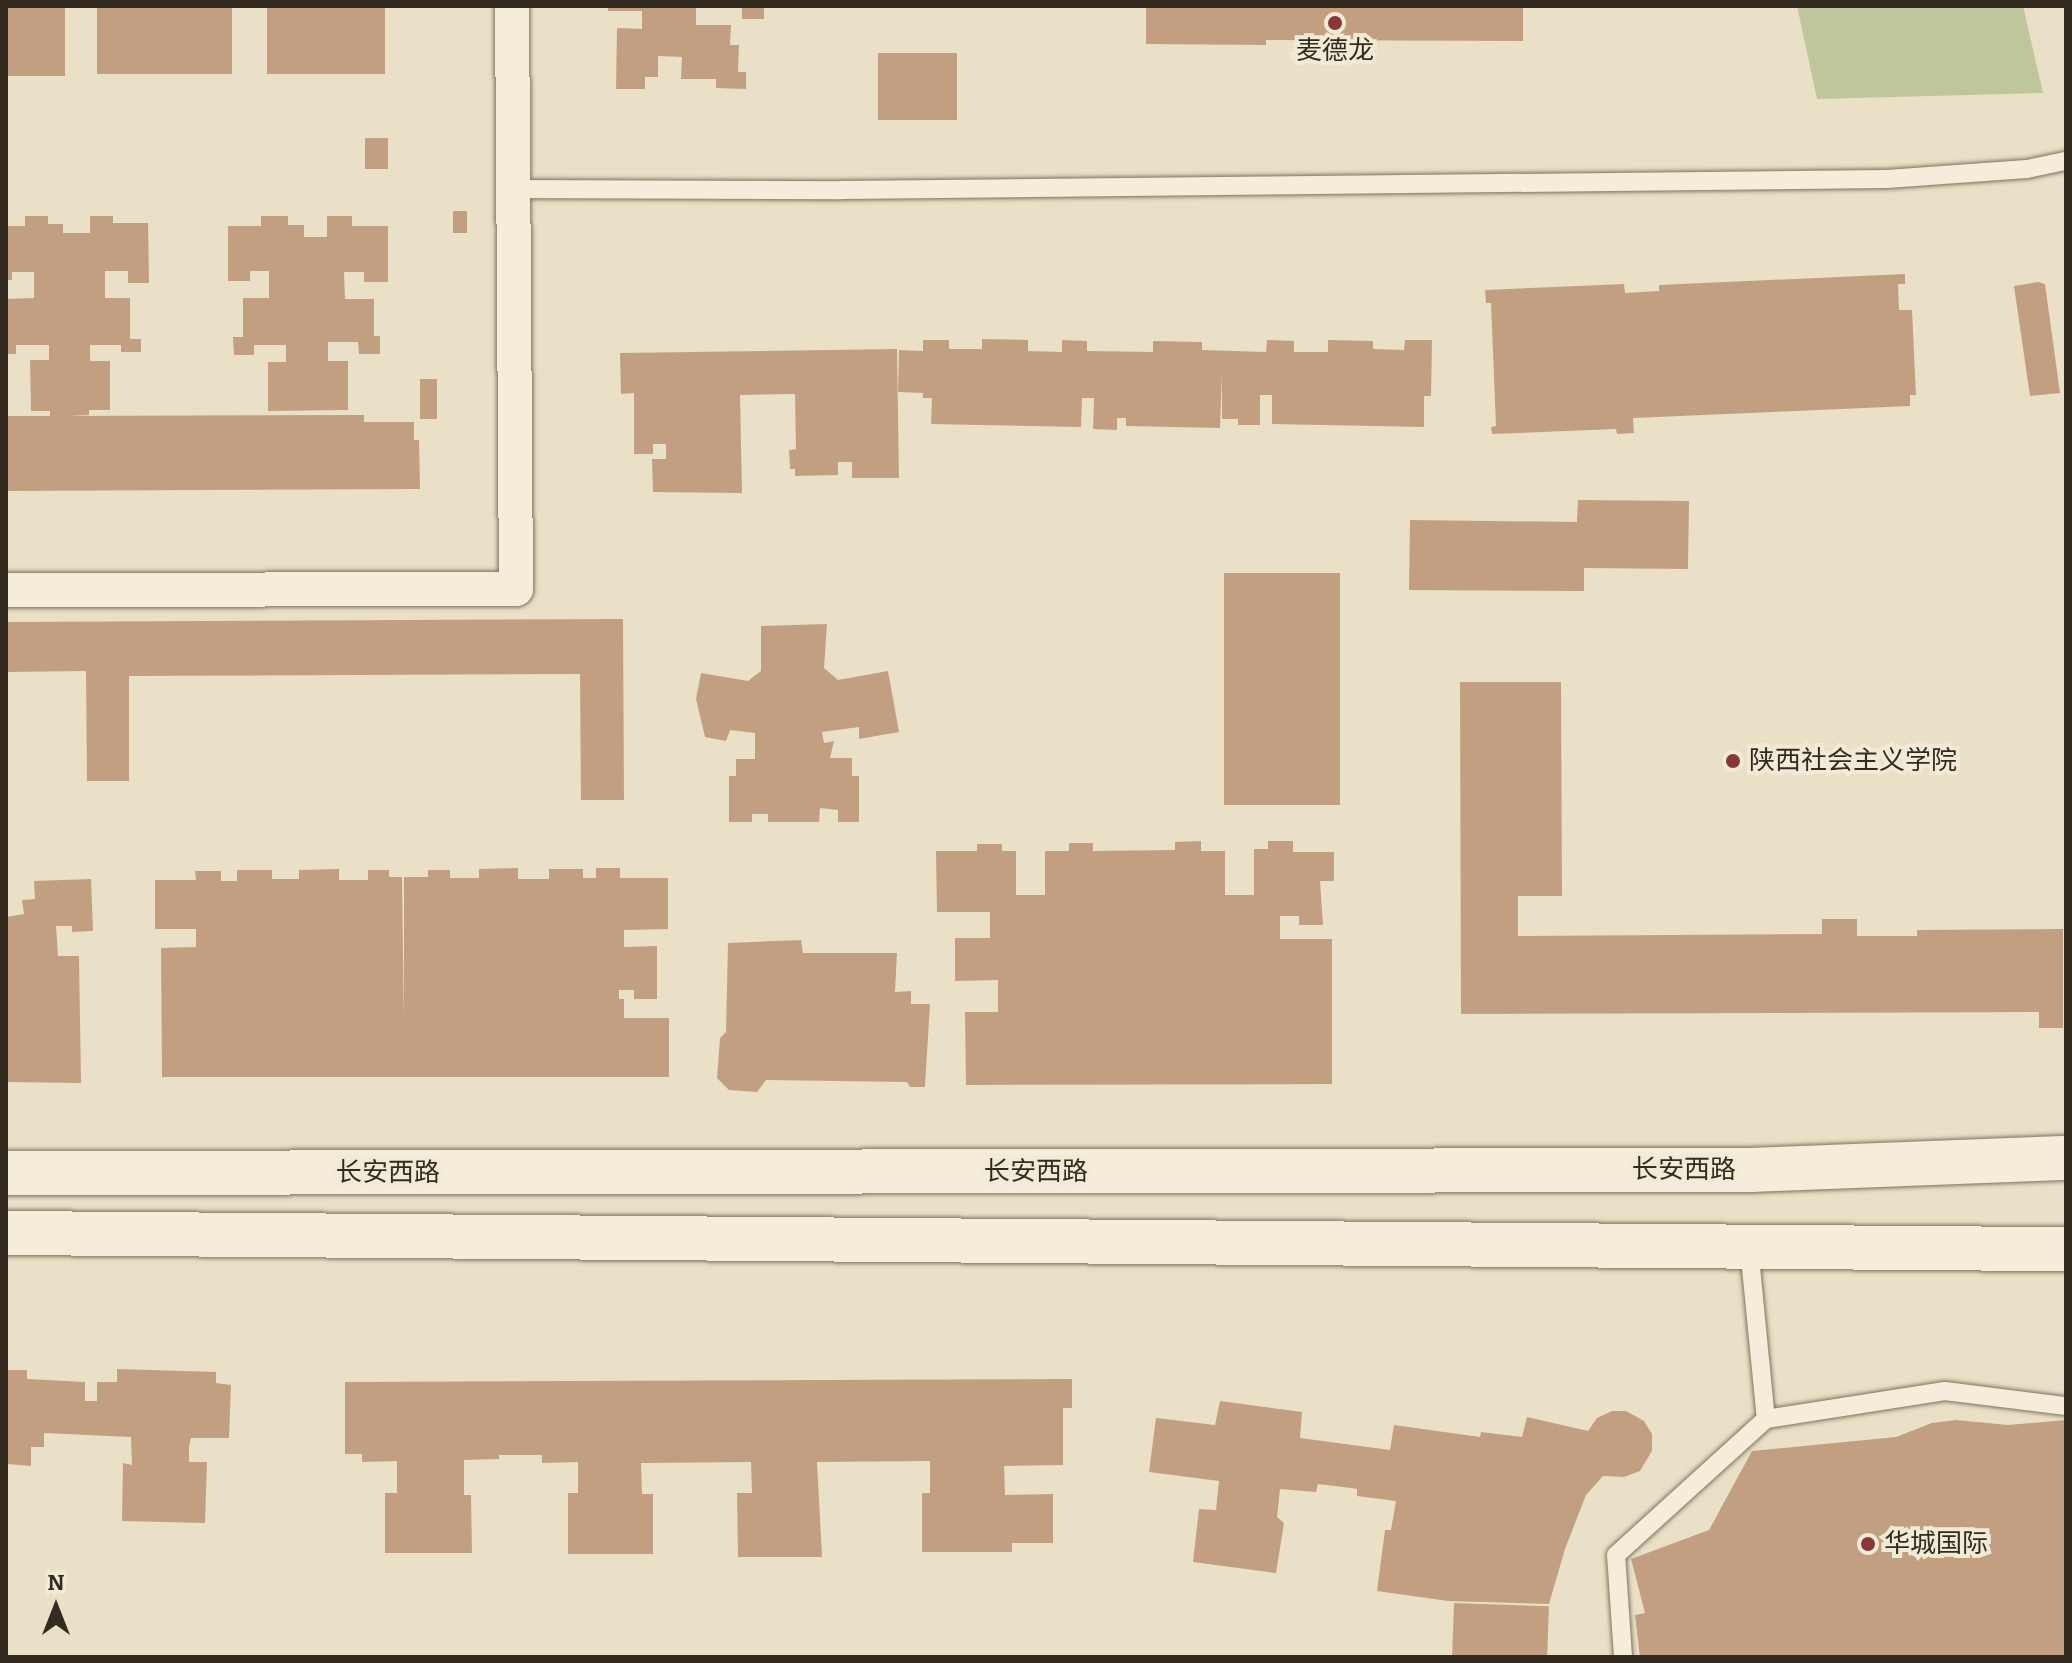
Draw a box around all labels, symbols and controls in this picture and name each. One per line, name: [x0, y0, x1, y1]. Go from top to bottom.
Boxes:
marker: 麦德龙: [1326, 14, 1344, 32]
place label: 麦德龙: [1296, 35, 1374, 67]
place label: 陕西社会主义学院: [1749, 745, 1957, 777]
marker: 陕西社会主义学院: [1724, 752, 1742, 770]
street label: 长安西路: [1632, 1154, 1736, 1186]
street label: 长安西路: [984, 1156, 1088, 1188]
street label: 长安西路: [336, 1157, 440, 1189]
place label: 华城国际: [1884, 1528, 1988, 1560]
marker: 华城国际: [1859, 1535, 1877, 1553]
north arrow: [16, 1567, 96, 1647]
text: N: [48, 1569, 64, 1596]

